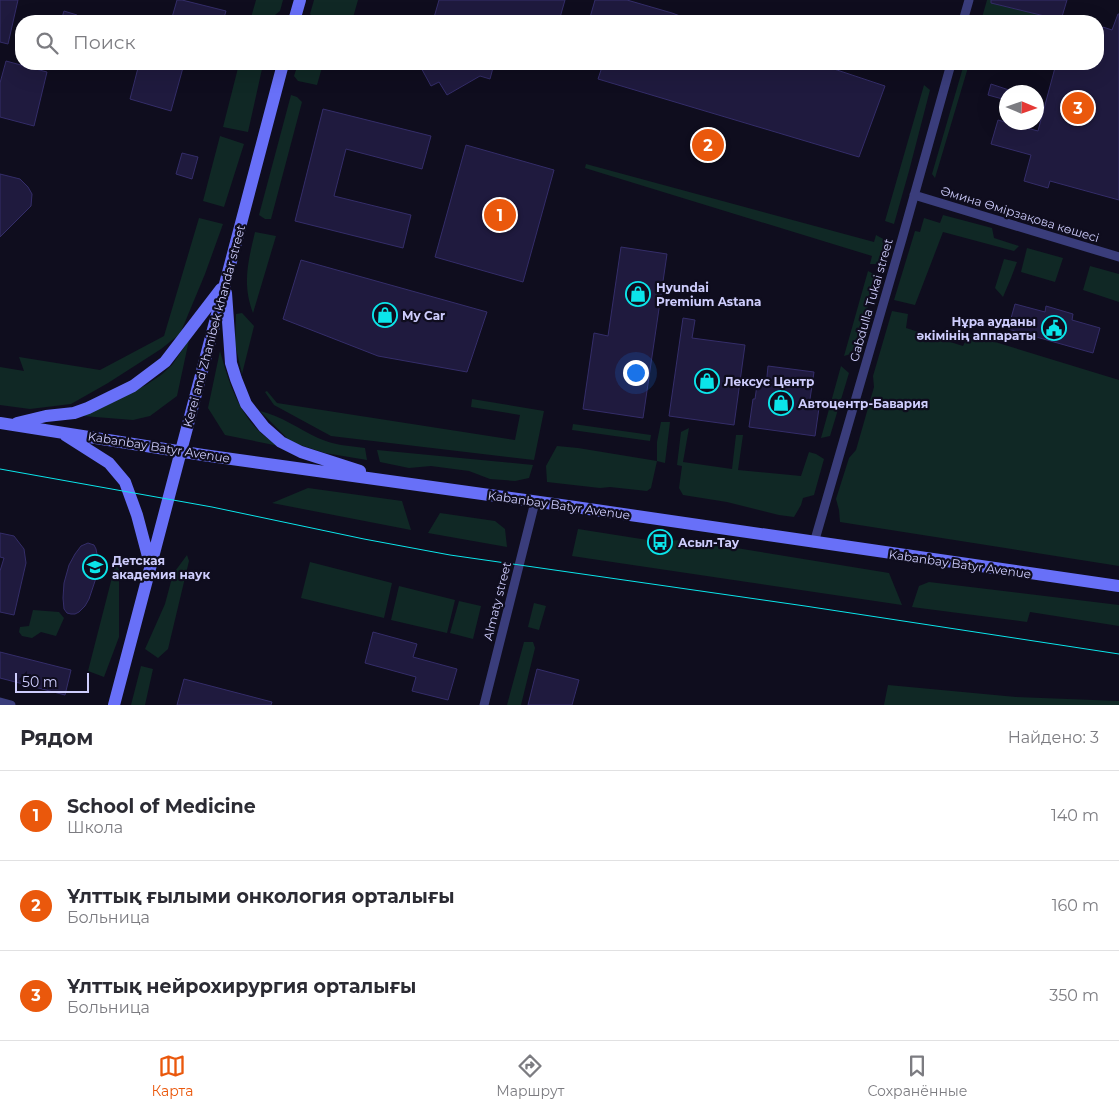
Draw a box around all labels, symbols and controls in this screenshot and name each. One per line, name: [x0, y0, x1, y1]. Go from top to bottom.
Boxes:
search box: [15, 15, 1104, 70]
icon: search: [33, 29, 61, 57]
text: Поиск: [73, 31, 136, 54]
north arrow: [999, 85, 1044, 130]
pin: 3: [1062, 89, 1094, 127]
pin: 2: [692, 126, 724, 164]
street label: Әмина Өмірзақова көшесі: [939, 183, 1101, 245]
pin: 1: [484, 196, 516, 234]
street label: Kerei and Zhanibek khandar street: [180, 223, 248, 429]
street label: Gabdulla Tukai street: [846, 237, 896, 363]
place label: Hyundai Premium Astana: [656, 280, 761, 309]
shop icon: Hyundai Premium Astana: [625, 281, 651, 307]
shop icon: My Car: [372, 302, 398, 328]
place label: My Car: [402, 308, 445, 323]
place label: Нұра ауданы әкімінің аппараты: [916, 314, 1036, 343]
public building icon: Нұра ауданы әкімінің аппараты: [1041, 315, 1067, 341]
your location: [623, 360, 649, 386]
shop icon: Лексус Центр: [694, 368, 720, 394]
place label: Лексус Центр: [724, 374, 814, 389]
shop icon: Автоцентр-Бавария: [768, 390, 794, 416]
place label: Автоцентр-Бавария: [798, 396, 928, 411]
street label: Kabanbay Batyr Avenue: [87, 428, 231, 466]
street label: Kabanbay Batyr Avenue: [487, 488, 631, 522]
bus stop icon: Асыл-Тау: [647, 529, 673, 555]
place label: Асыл-Тау: [678, 535, 740, 550]
street label: Kabanbay Batyr Avenue: [888, 547, 1032, 581]
place label: Детская академия наук: [112, 553, 210, 582]
school or university icon: Детская академия наук: [82, 554, 108, 580]
street label: Almaty street: [480, 560, 514, 642]
scale bar: [15, 670, 89, 693]
text: 50 m: [22, 673, 58, 691]
text: Рядом: [20, 725, 93, 750]
text: Найдено: 3: [1008, 728, 1099, 747]
text: School of Medicine: [67, 795, 256, 818]
text: 1: [33, 806, 39, 825]
text: 140 m: [1051, 806, 1099, 825]
text: Школа: [67, 818, 123, 837]
text: Ұлттық ғылыми онкология орталығы: [67, 885, 454, 908]
text: 2: [31, 896, 41, 915]
text: 160 m: [1052, 896, 1099, 915]
text: Больница: [67, 908, 150, 927]
text: Ұлттық нейрохирургия орталығы: [67, 975, 416, 998]
text: 3: [31, 986, 41, 1005]
text: 350 m: [1049, 986, 1099, 1005]
text: Больница: [67, 998, 150, 1017]
tab: Карта: [151, 1052, 193, 1100]
tab: Маршрут: [496, 1052, 564, 1100]
tab: Сохранённые: [867, 1052, 967, 1100]

